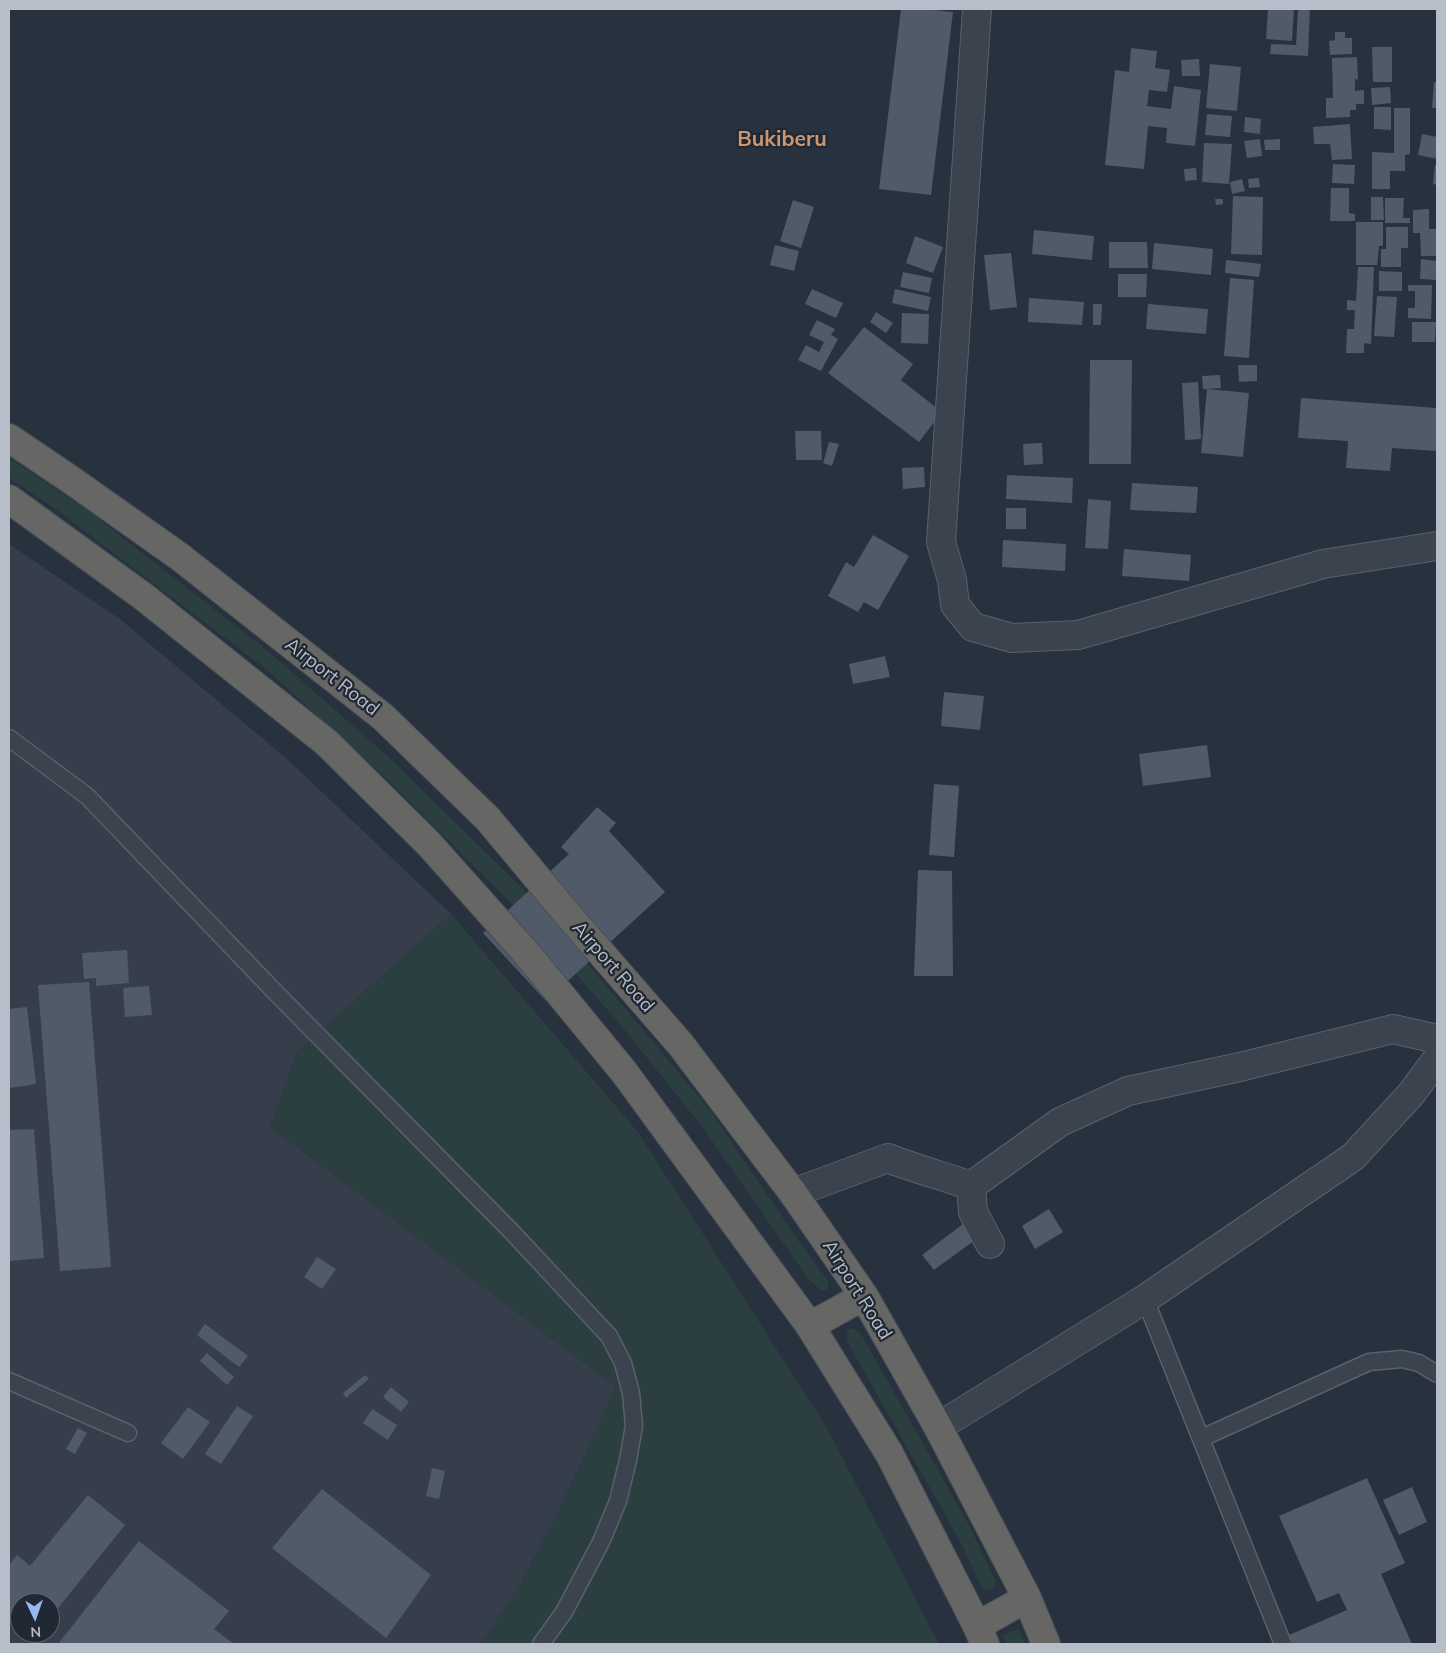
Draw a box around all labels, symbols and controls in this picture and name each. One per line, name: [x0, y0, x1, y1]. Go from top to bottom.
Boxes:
district label: Bukiberu: [737, 127, 827, 153]
street label: Airport Road: [280, 633, 384, 721]
street label: Airport Road: [567, 917, 659, 1017]
street label: Airport Road: [817, 1236, 897, 1344]
north arrow: [10, 1593, 60, 1643]
text: N: [30, 1623, 41, 1641]

